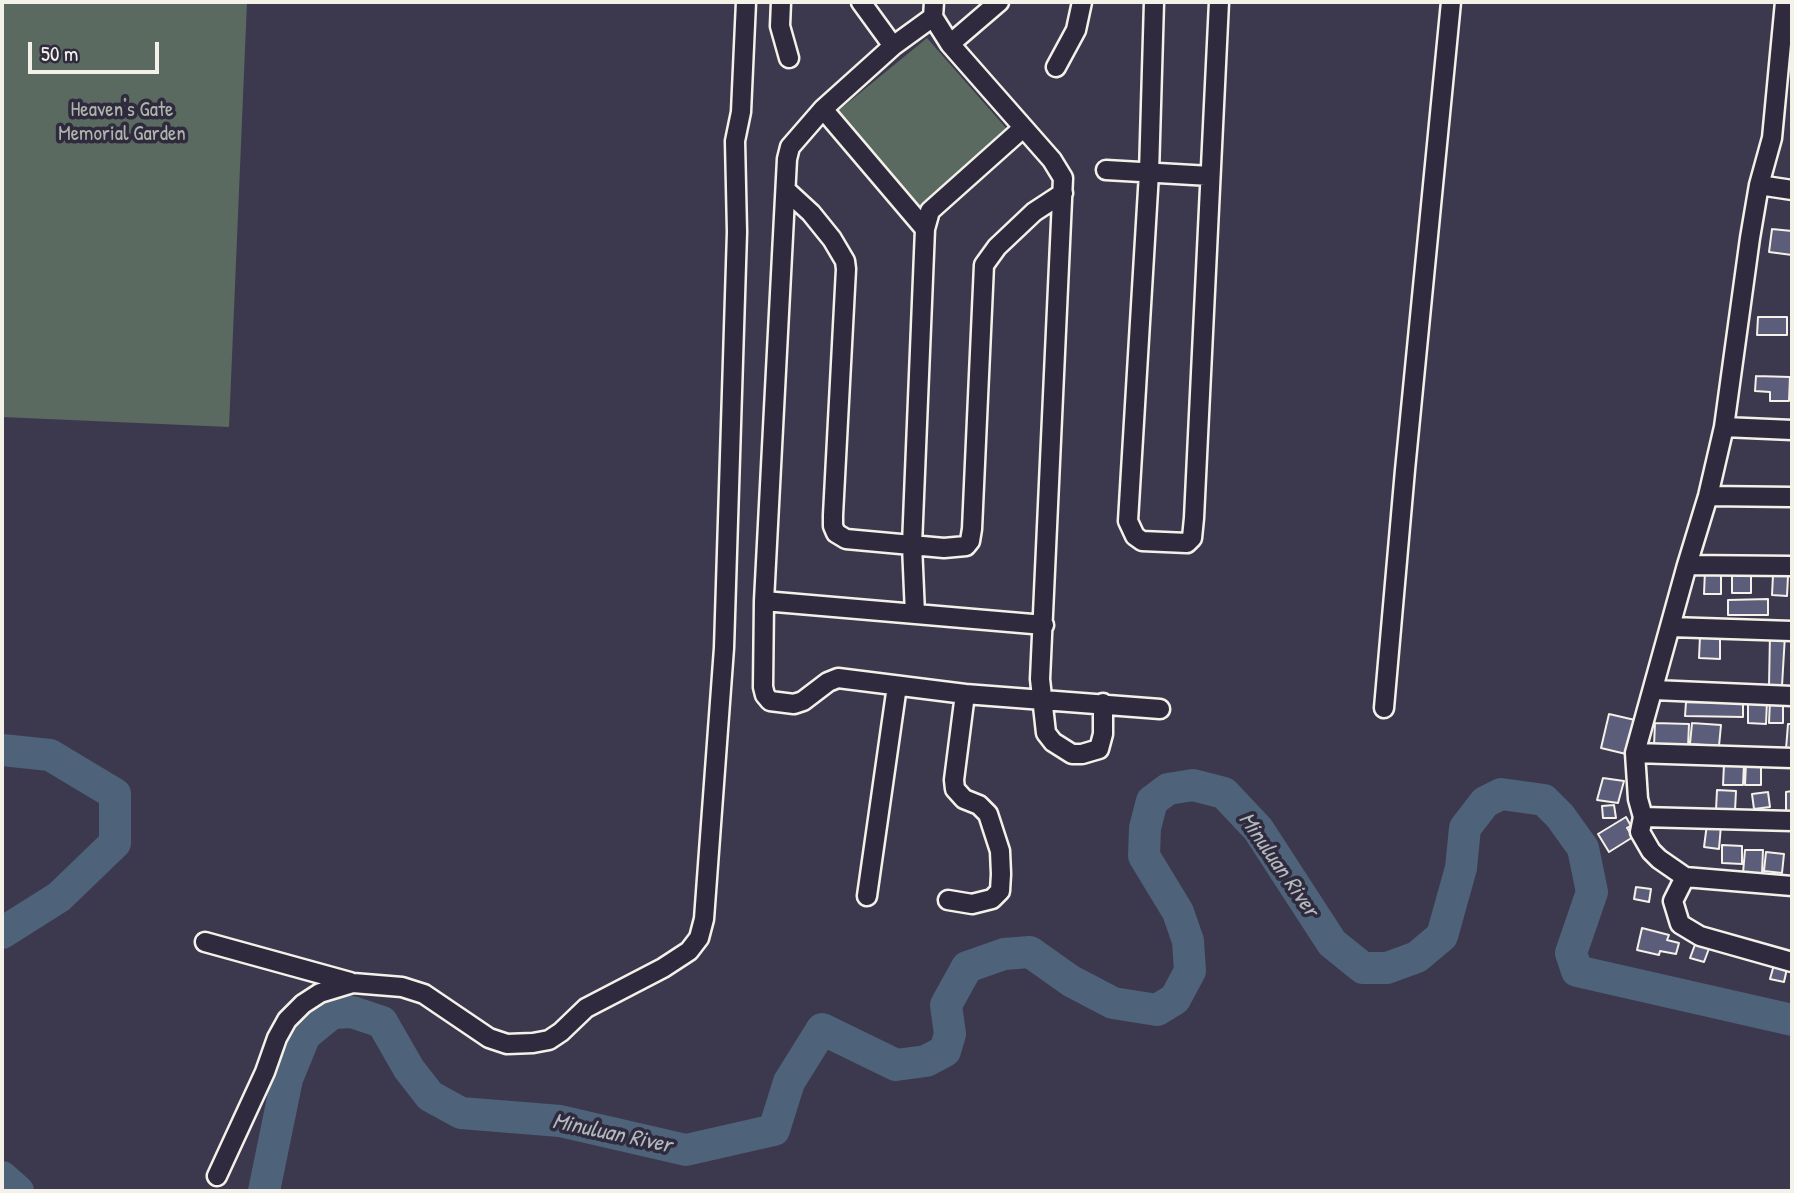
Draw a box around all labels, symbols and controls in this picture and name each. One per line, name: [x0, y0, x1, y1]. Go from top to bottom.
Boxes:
scale bar: [32, 28, 163, 72]
text: 50 m: [41, 39, 78, 68]
park label: Heaven's Gate Memorial Garden: [58, 97, 186, 147]
water label: Minuluan River: [1232, 807, 1324, 923]
water label: Minuluan River: [550, 1108, 674, 1160]

